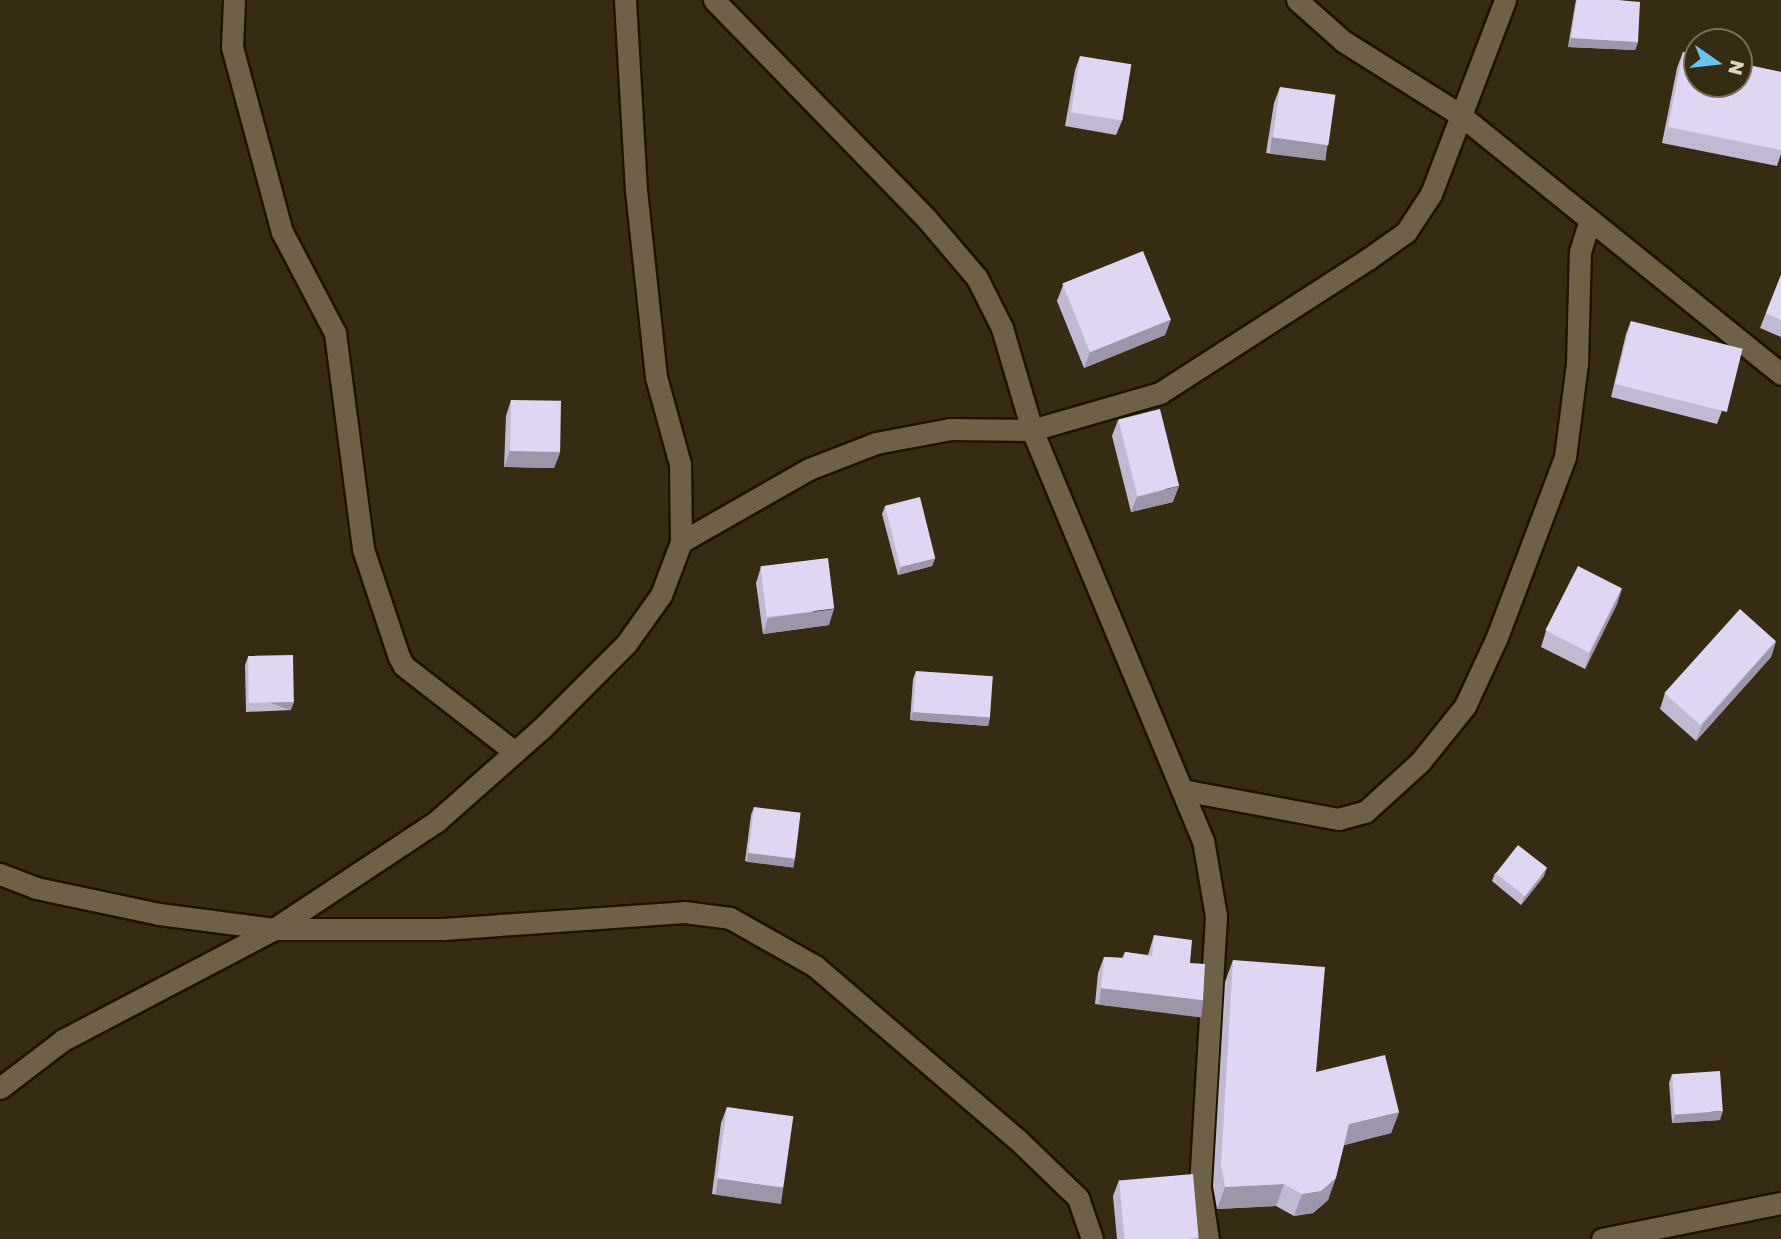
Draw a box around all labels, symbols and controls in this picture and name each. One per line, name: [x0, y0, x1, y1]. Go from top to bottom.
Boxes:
north arrow: [1683, 28, 1753, 98]
text: N: [1724, 58, 1750, 78]

